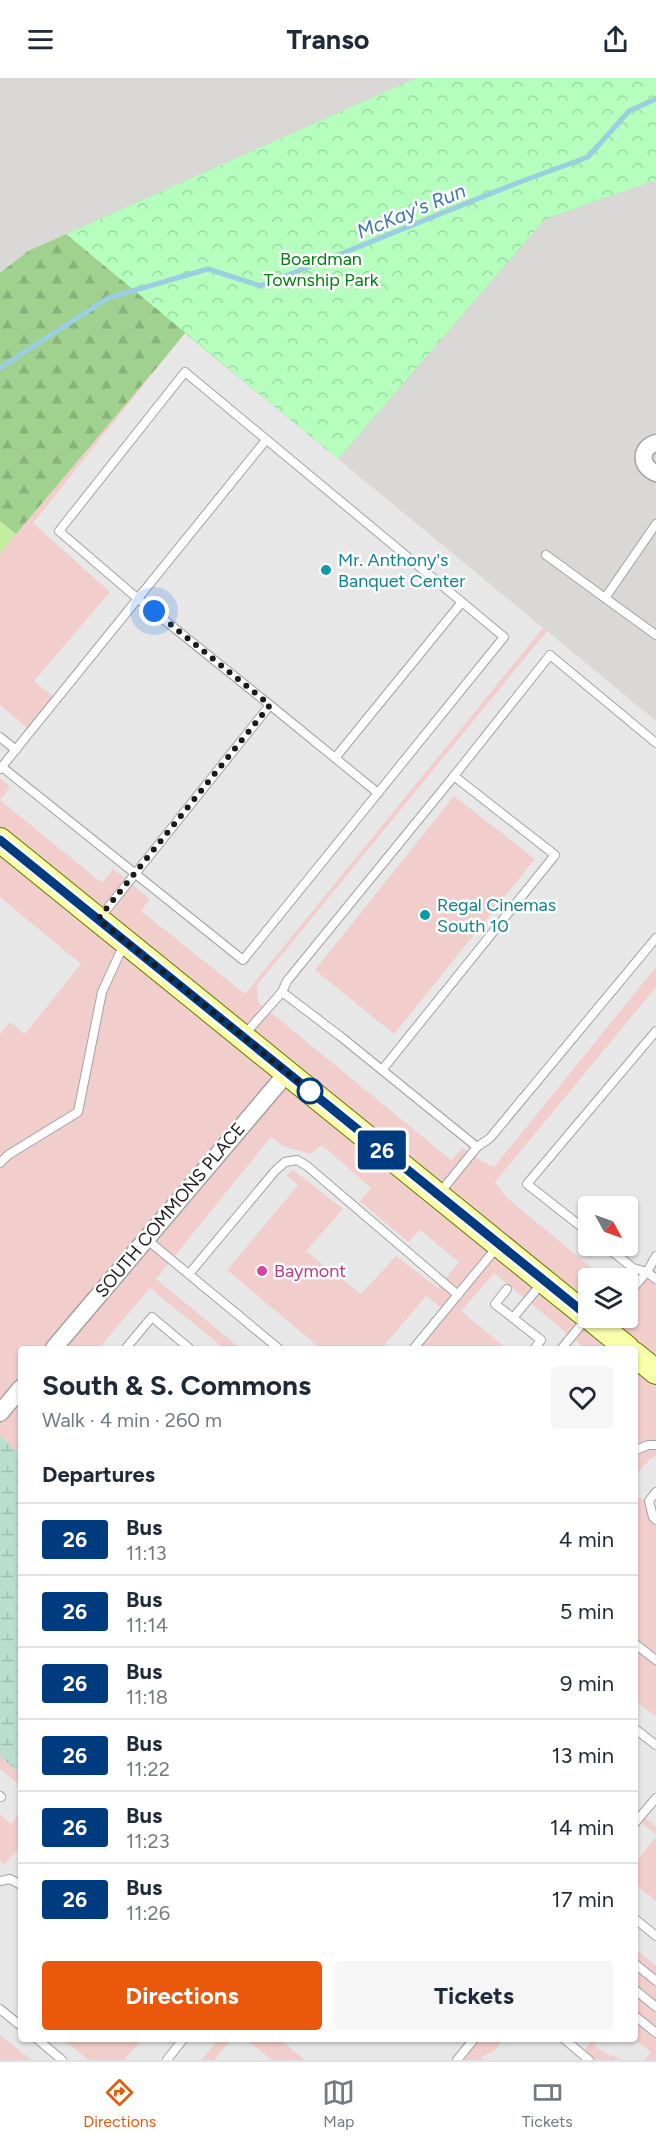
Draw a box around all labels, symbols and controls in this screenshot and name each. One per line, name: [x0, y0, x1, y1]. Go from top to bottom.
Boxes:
icon: menu: [24, 23, 57, 56]
text: Transo: [287, 23, 369, 56]
icon: share: [599, 23, 632, 56]
water label: McKay's Run: [353, 178, 469, 244]
park label: Boardman Township Park: [263, 248, 379, 291]
place label: Mr. Anthony's Banquet Center: [338, 549, 465, 592]
marker: Mr. Anthony's Banquet Center: [319, 563, 333, 577]
your location: [139, 596, 169, 626]
place label: Regal Cinemas South 10: [437, 894, 556, 937]
marker: Regal Cinemas South 10: [418, 908, 432, 922]
unlabelled marker: [297, 1078, 323, 1104]
street label: SOUTH COMMONS PLACE: [90, 1118, 250, 1302]
line badge: 26: [355, 1130, 409, 1170]
text: 26: [370, 1138, 394, 1163]
north arrow: [578, 1196, 638, 1256]
map controls: [578, 1196, 638, 1328]
place label: Baymont: [274, 1260, 346, 1282]
marker: Baymont: [255, 1264, 269, 1278]
button: layers: [578, 1268, 638, 1328]
button: heart: [551, 1366, 614, 1429]
text: South & S. Commons: [42, 1368, 311, 1402]
text: Walk · 4 min · 260 m: [42, 1408, 222, 1432]
text: Departures: [42, 1461, 155, 1488]
text: Bus: [126, 1514, 162, 1541]
text: 4 min: [559, 1526, 614, 1553]
text: 26: [63, 1527, 87, 1552]
text: 11:13: [126, 1541, 167, 1565]
text: Bus: [126, 1586, 162, 1613]
text: 5 min: [560, 1598, 614, 1625]
text: 26: [63, 1599, 87, 1624]
text: 11:14: [126, 1613, 168, 1637]
text: Bus: [126, 1658, 162, 1685]
text: 9 min: [560, 1670, 614, 1697]
text: 26: [63, 1671, 87, 1696]
text: 11:18: [126, 1685, 168, 1709]
text: Bus: [126, 1730, 162, 1757]
text: 13 min: [551, 1742, 614, 1769]
text: 26: [63, 1743, 87, 1768]
text: 11:22: [126, 1757, 170, 1781]
text: Bus: [126, 1802, 162, 1829]
text: 14 min: [550, 1814, 614, 1841]
text: 26: [63, 1815, 87, 1840]
text: 11:23: [126, 1829, 170, 1853]
text: Bus: [126, 1874, 162, 1901]
text: 17 min: [552, 1886, 614, 1913]
text: 26: [63, 1887, 87, 1912]
text: 11:26: [126, 1901, 170, 1925]
button: Directions: [42, 1961, 322, 2030]
button: Tickets: [334, 1961, 614, 2030]
tab: Directions: [83, 2076, 156, 2131]
tab: Map: [322, 2076, 355, 2131]
tab: Tickets: [522, 2076, 573, 2131]

